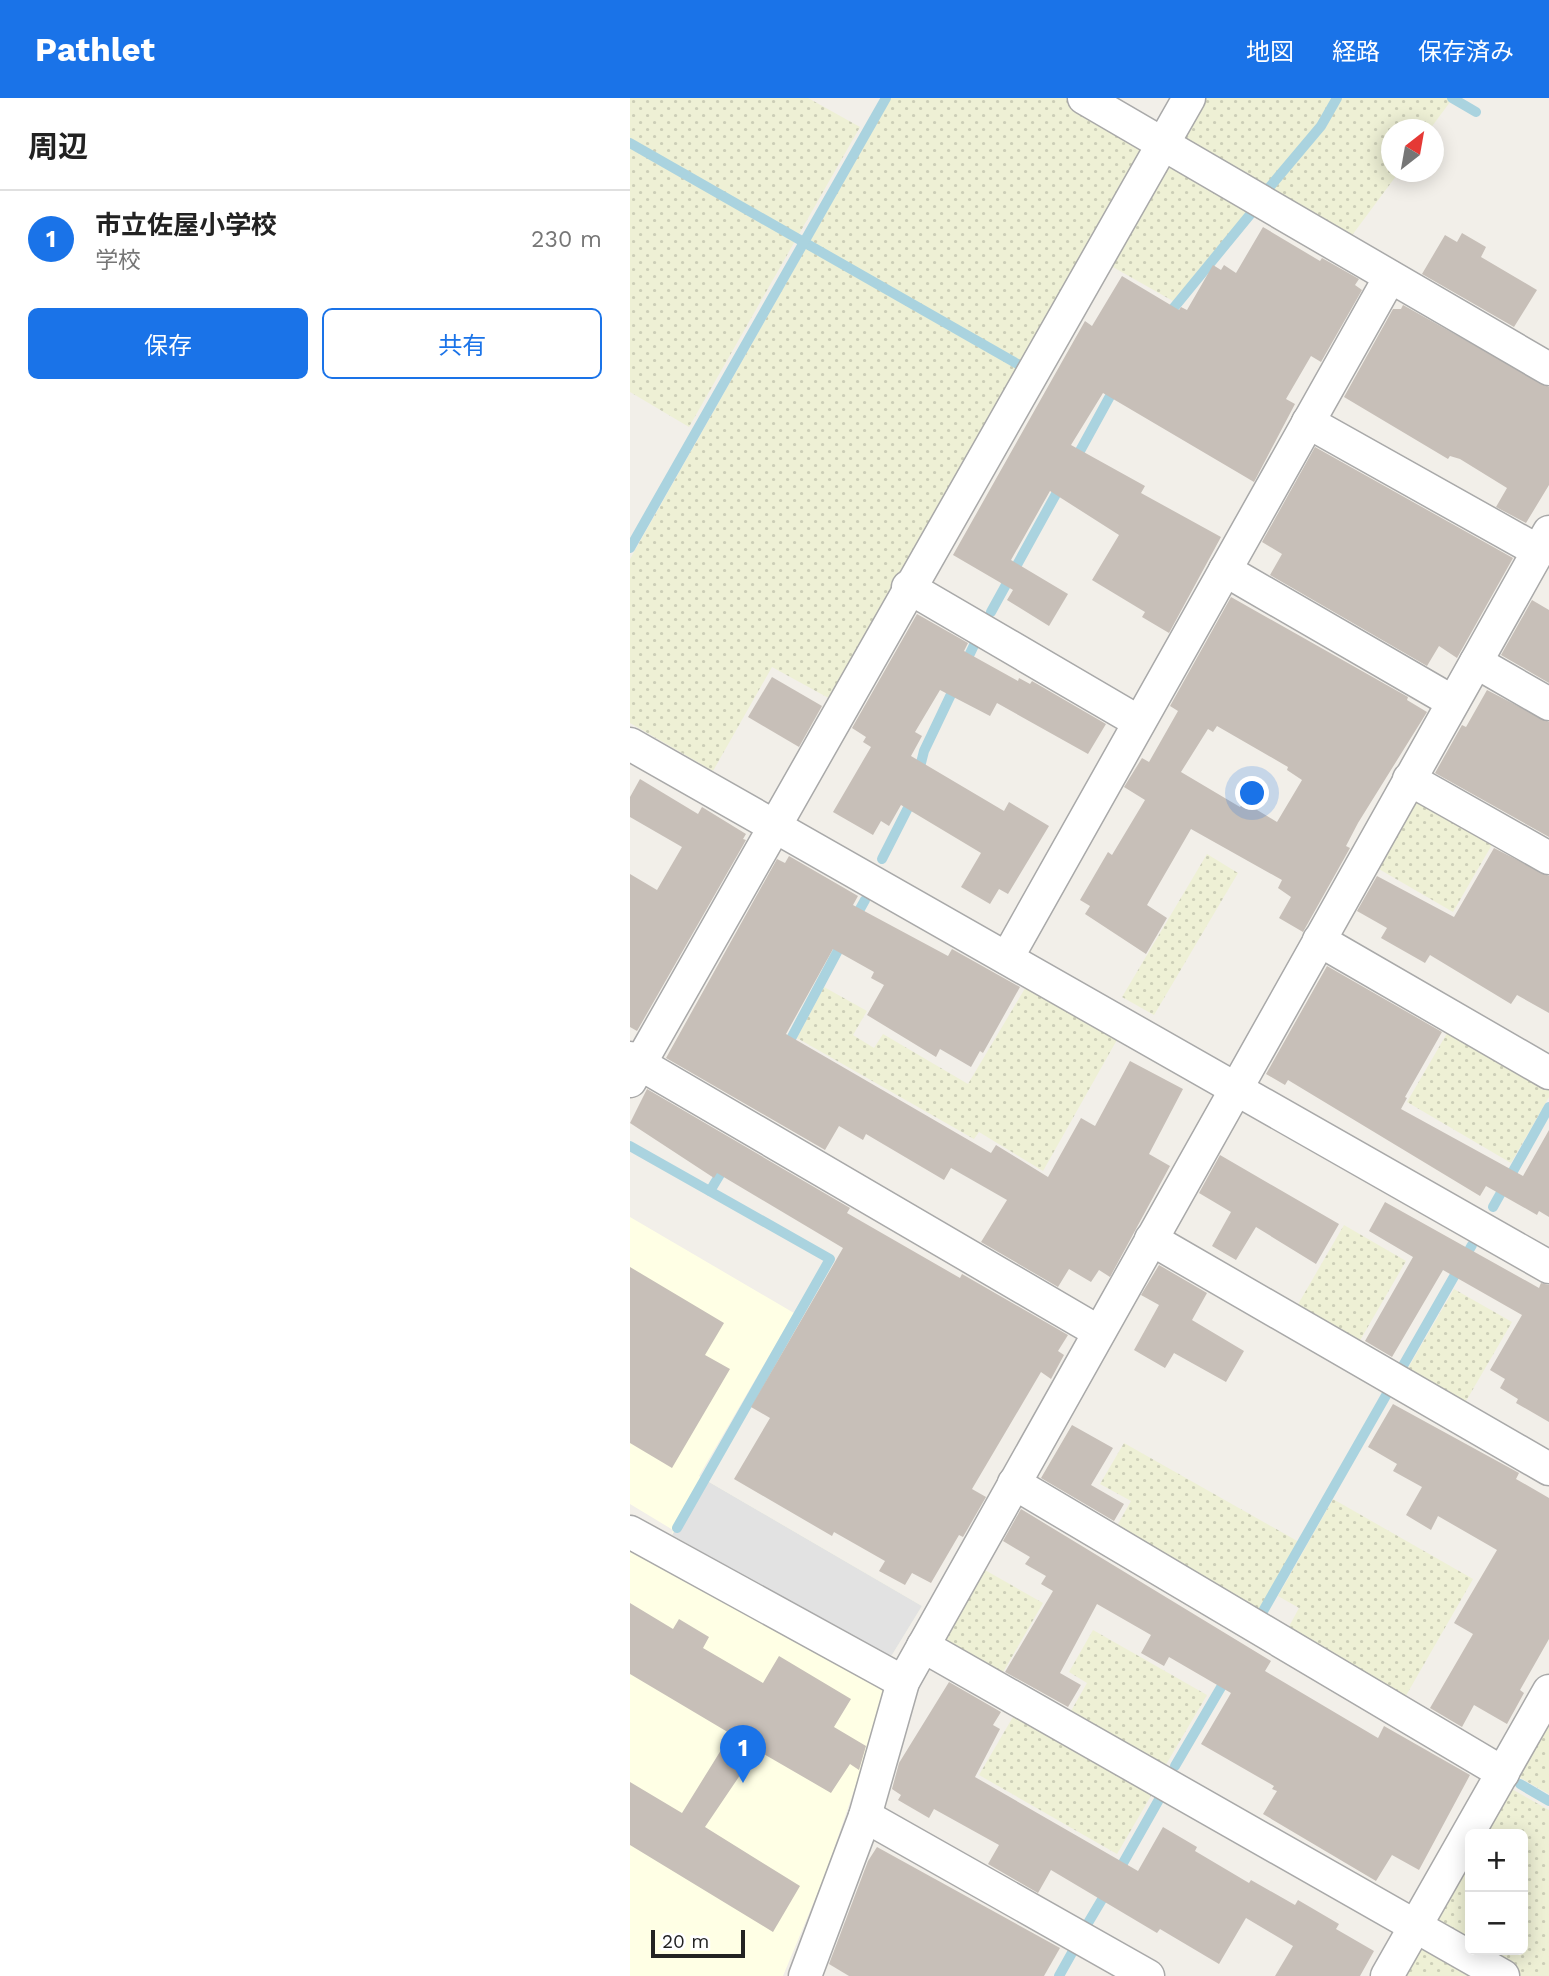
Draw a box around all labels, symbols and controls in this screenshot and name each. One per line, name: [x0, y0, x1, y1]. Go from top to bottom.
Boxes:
text: Pathlet: [35, 30, 155, 69]
text: 地図: [1246, 38, 1294, 66]
text: 経路: [1332, 38, 1380, 66]
text: 保存済み: [1418, 38, 1514, 66]
north arrow: [1381, 119, 1444, 182]
text: 周辺: [28, 129, 88, 164]
text: 市立佐屋小学校: [95, 210, 277, 240]
text: 1: [46, 226, 56, 253]
text: 230 m: [531, 226, 602, 253]
text: 学校: [95, 247, 141, 274]
button: 保存: [28, 308, 308, 379]
button: 共有: [322, 308, 602, 379]
your location: [1235, 776, 1269, 810]
pin: 1: [720, 1725, 766, 1783]
map controls: [1465, 1829, 1528, 1955]
button: +: [1465, 1829, 1528, 1892]
button: −: [1465, 1892, 1528, 1955]
scale bar: [651, 1927, 746, 1959]
text: 20 m: [662, 1930, 709, 1953]

